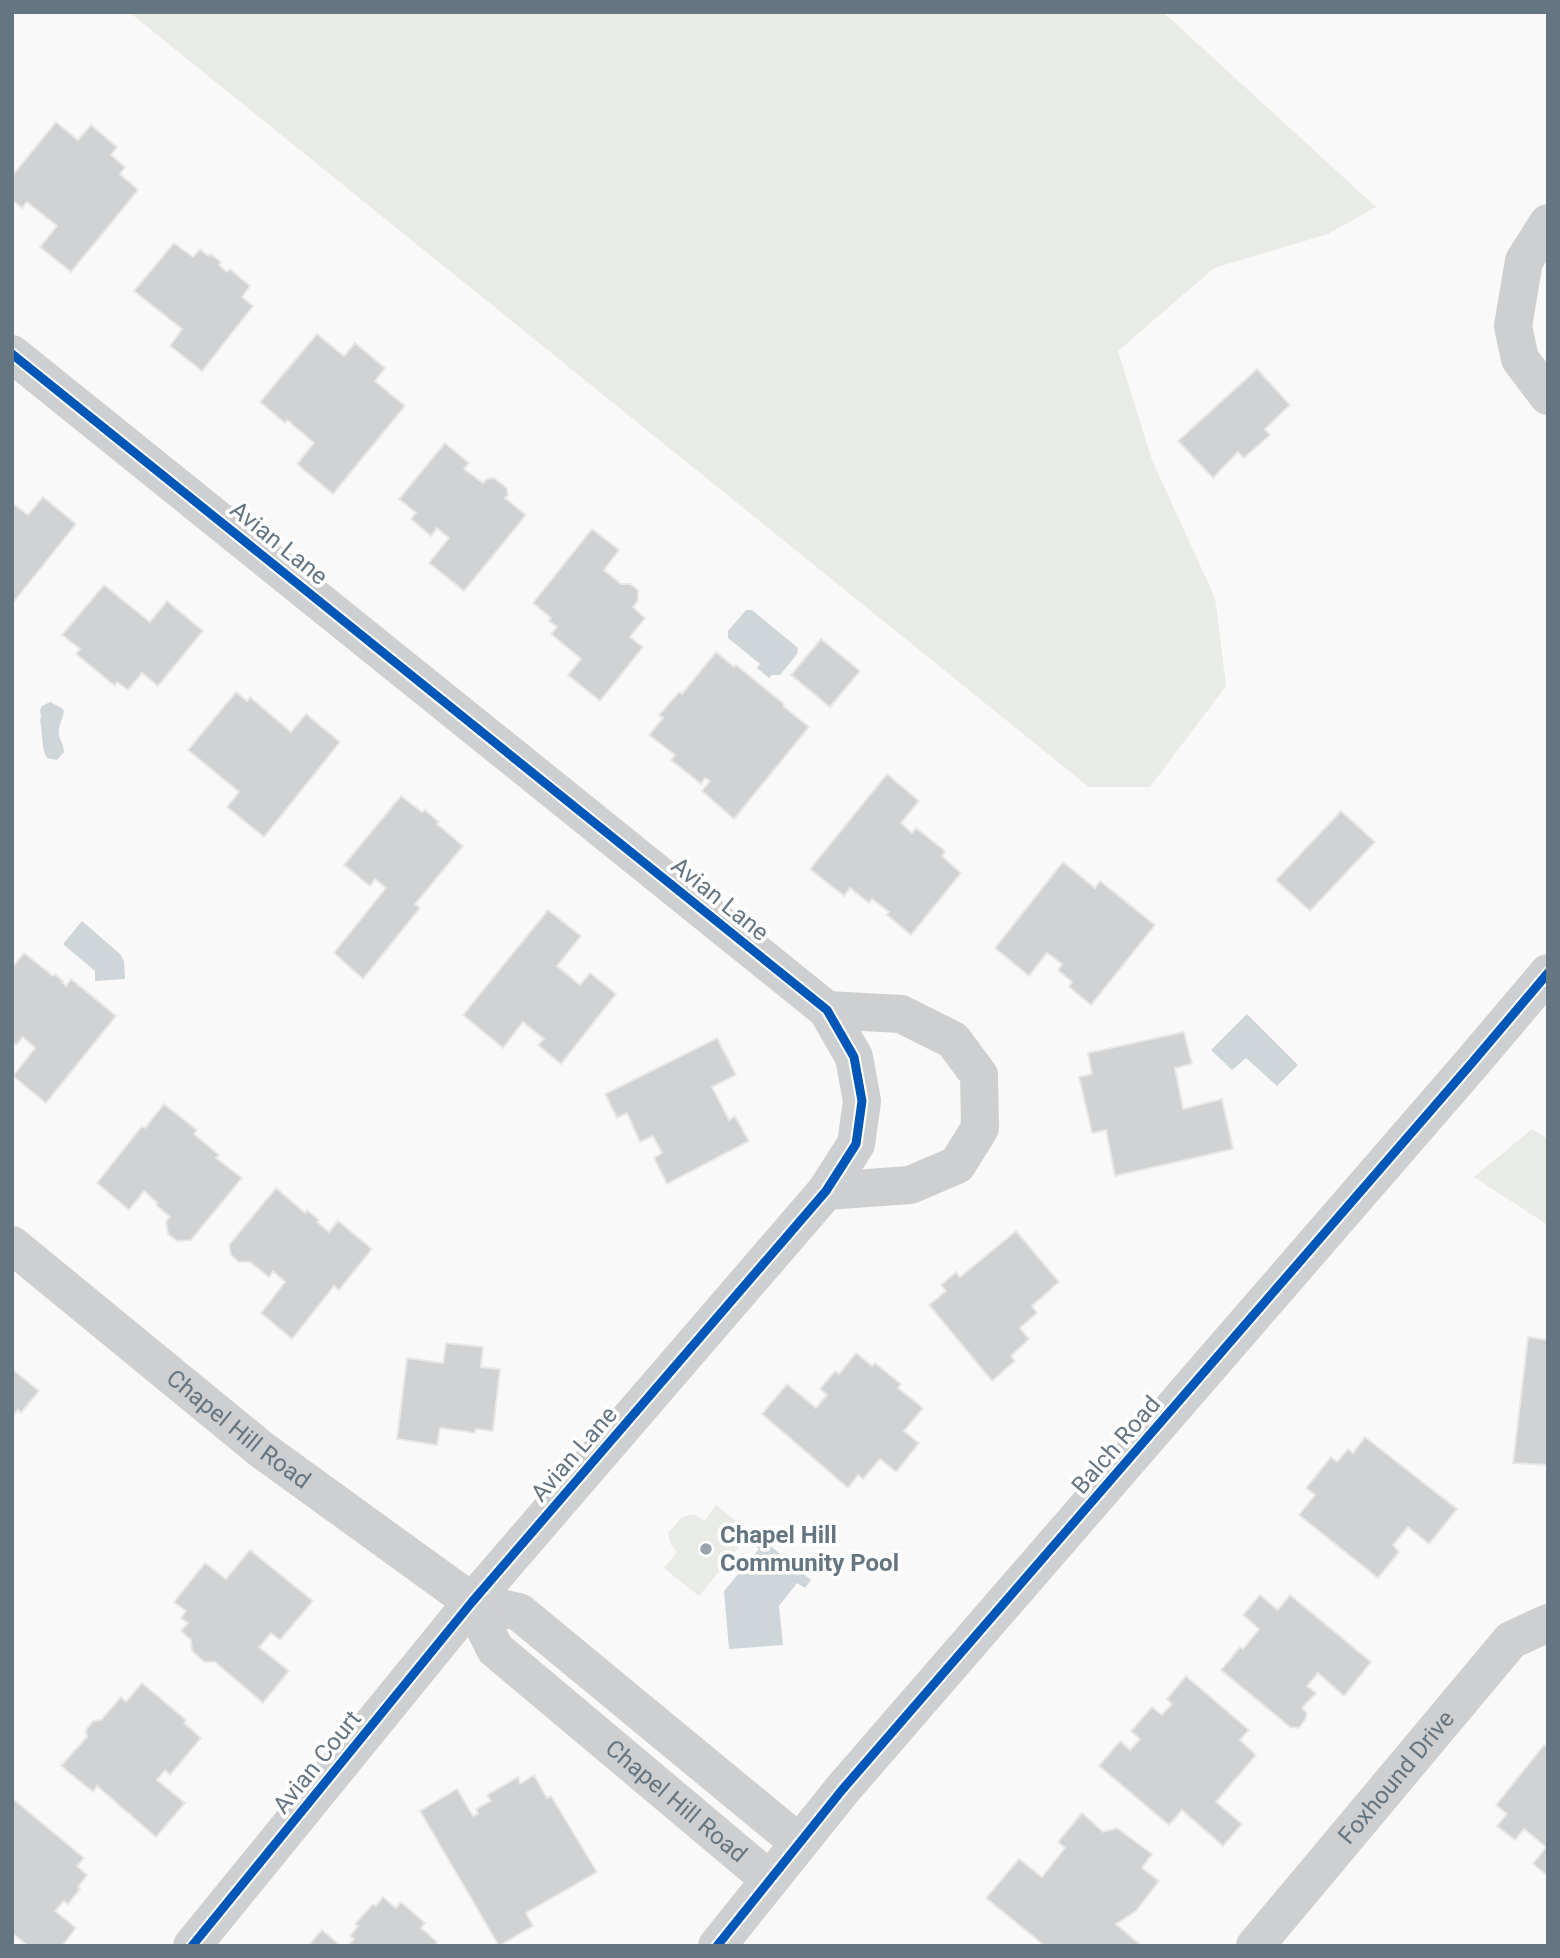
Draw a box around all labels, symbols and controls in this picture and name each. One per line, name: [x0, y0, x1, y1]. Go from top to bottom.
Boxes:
street label: Avian Lane: [225, 495, 333, 591]
street label: Avian Lane: [666, 851, 774, 947]
street label: Chapel Hill Road: [161, 1364, 316, 1494]
street label: Balch Road: [1066, 1390, 1166, 1500]
street label: Avian Lane: [525, 1401, 623, 1507]
place label: Chapel Hill Community Pool: [720, 1521, 899, 1577]
marker: Chapel Hill Community Pool: [698, 1541, 714, 1557]
street label: Avian Court: [267, 1705, 367, 1819]
street label: Foxhound Drive: [1332, 1705, 1460, 1850]
street label: Chapel Hill Road: [600, 1734, 752, 1868]

